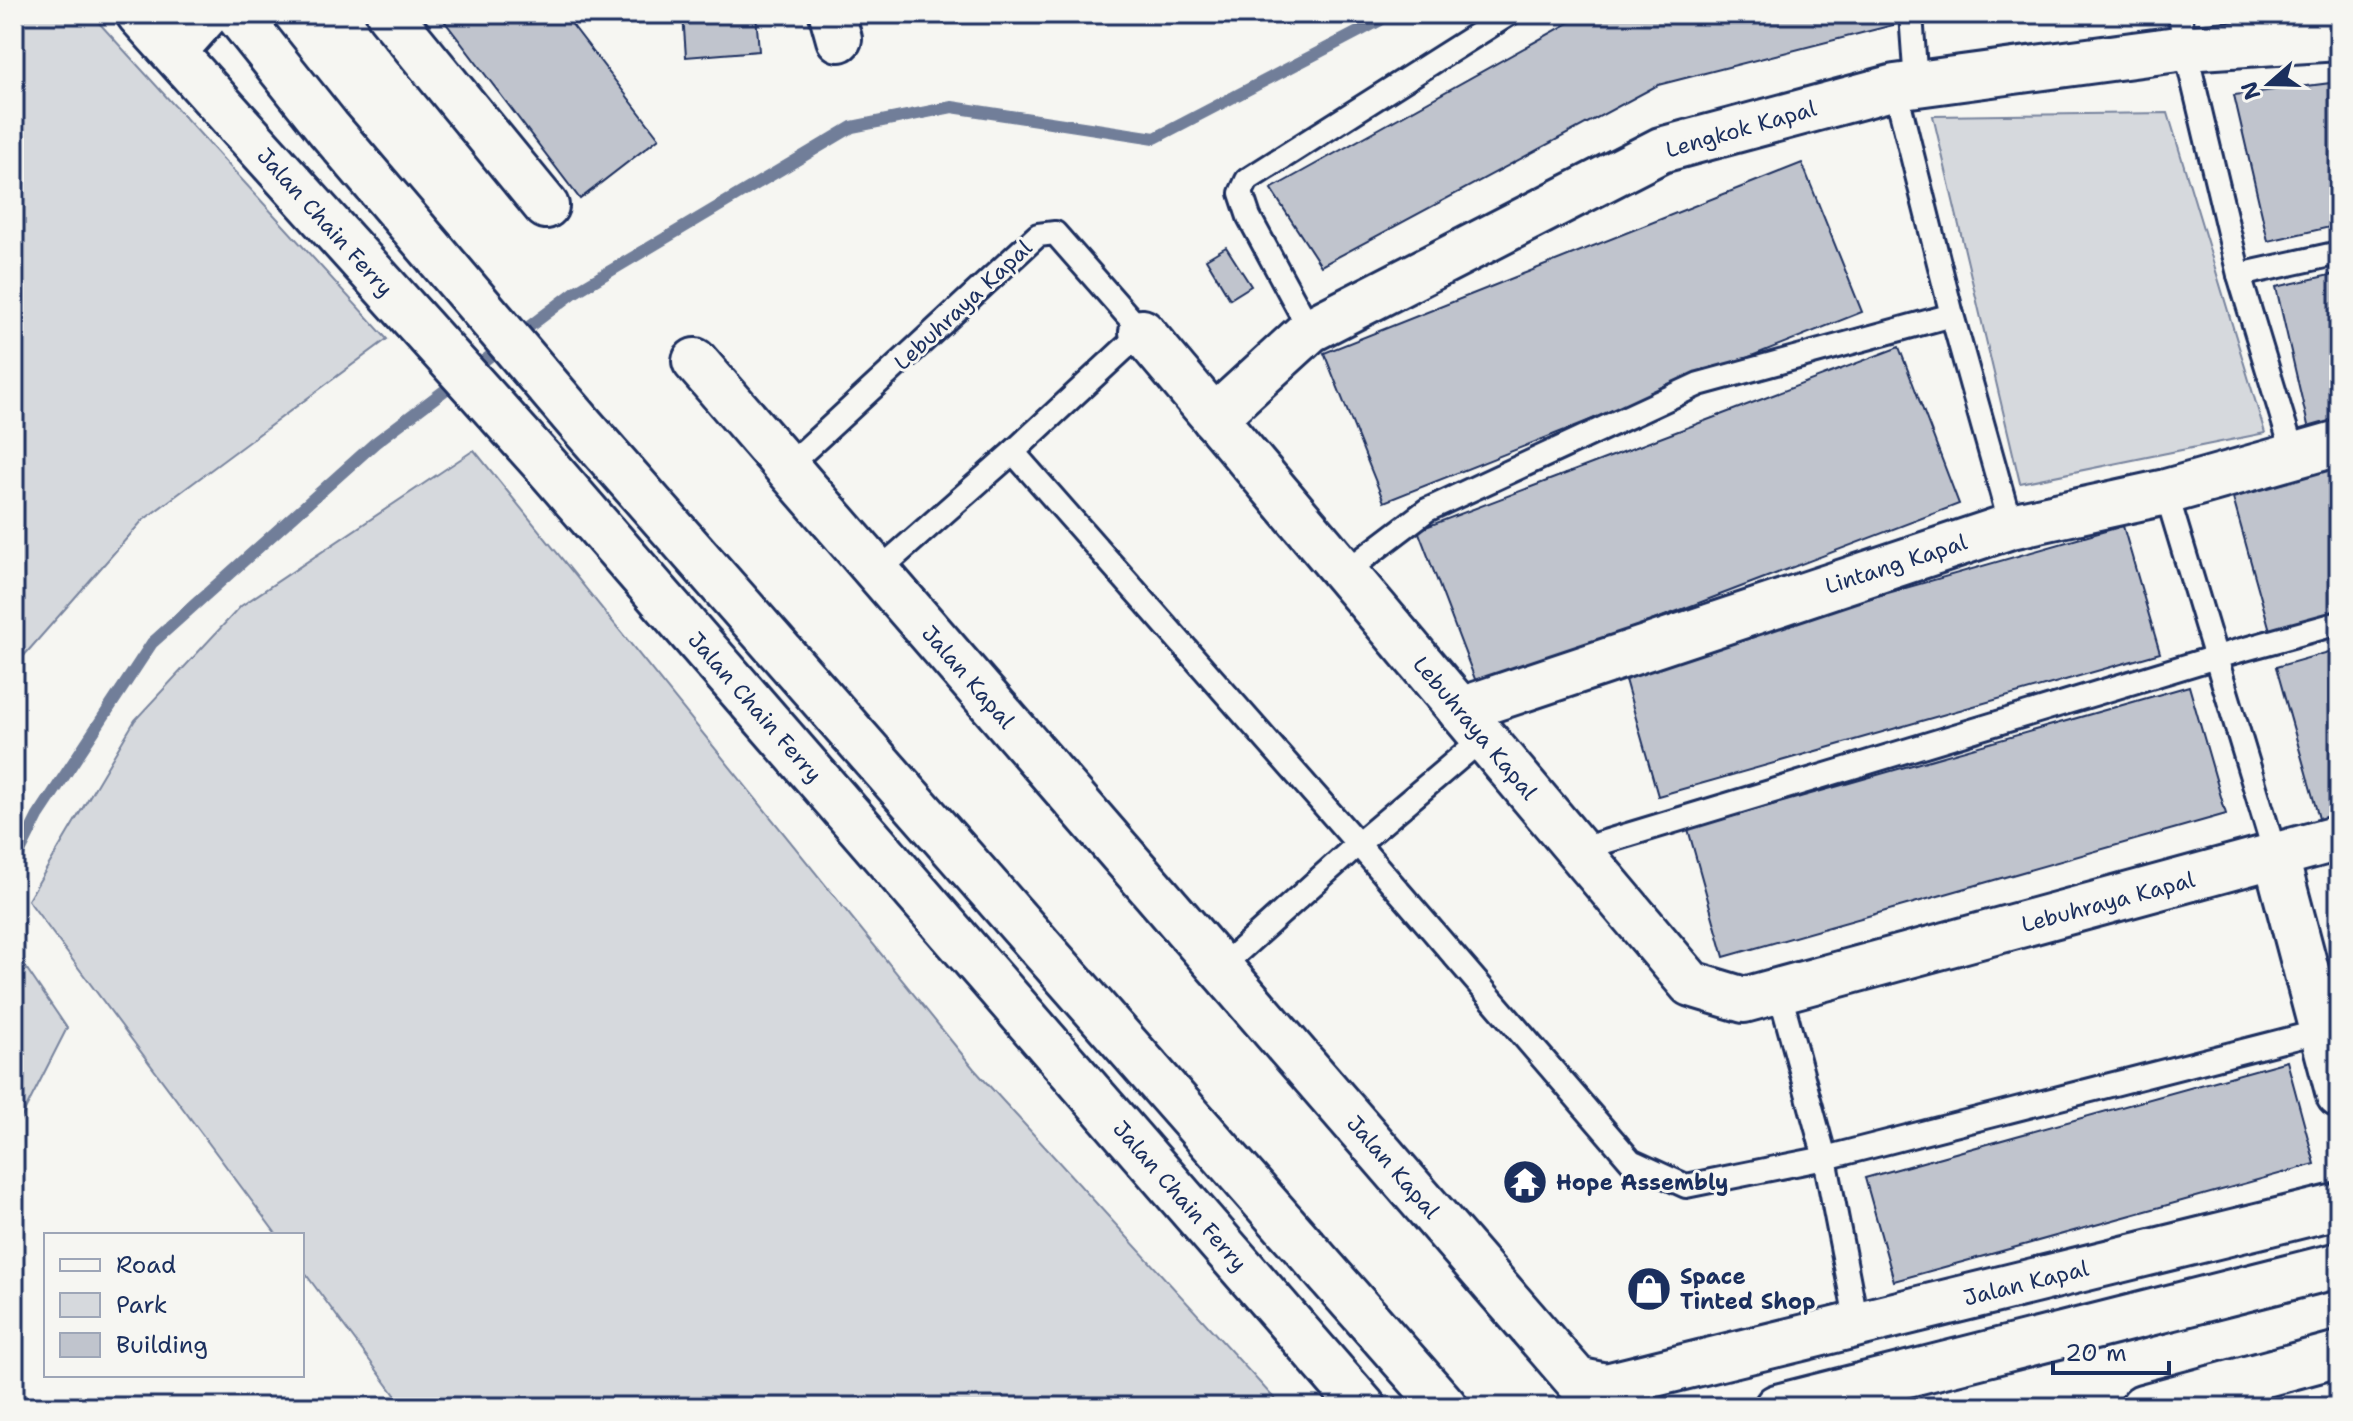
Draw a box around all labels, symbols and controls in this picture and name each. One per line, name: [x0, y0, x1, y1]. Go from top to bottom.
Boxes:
north arrow: [2229, 44, 2309, 124]
text: N: [2234, 78, 2267, 104]
street label: Lengkok Kapal: [1662, 94, 1820, 164]
street label: Jalan Chain Ferry: [250, 142, 400, 302]
street label: Lebuhraya Kapal: [888, 233, 1038, 377]
street label: Lintang Kapal: [1821, 527, 1971, 601]
street label: Jalan Kapal: [915, 619, 1021, 735]
street label: Jalan Chain Ferry: [682, 626, 828, 788]
street label: Lebuhraya Kapal: [1406, 650, 1544, 806]
street label: Lebuhraya Kapal: [2018, 865, 2198, 939]
street label: Jalan Kapal: [1340, 1109, 1446, 1225]
street label: Jalan Chain Ferry: [1107, 1115, 1253, 1277]
temple icon: Hope Assembly: [1501, 1158, 1549, 1206]
place label: Hope Assembly: [1556, 1168, 1728, 1197]
legend: [44, 1233, 304, 1377]
text: Road: [116, 1249, 176, 1281]
street label: Jalan Kapal: [1960, 1253, 2092, 1313]
place label: Space Tinted Shop: [1680, 1262, 1816, 1316]
shop icon: Space Tinted Shop: [1625, 1265, 1673, 1313]
text: Park: [116, 1289, 168, 1321]
scale bar: [2053, 1325, 2169, 1375]
text: Building: [116, 1329, 208, 1361]
text: 20 m: [2065, 1337, 2127, 1369]

